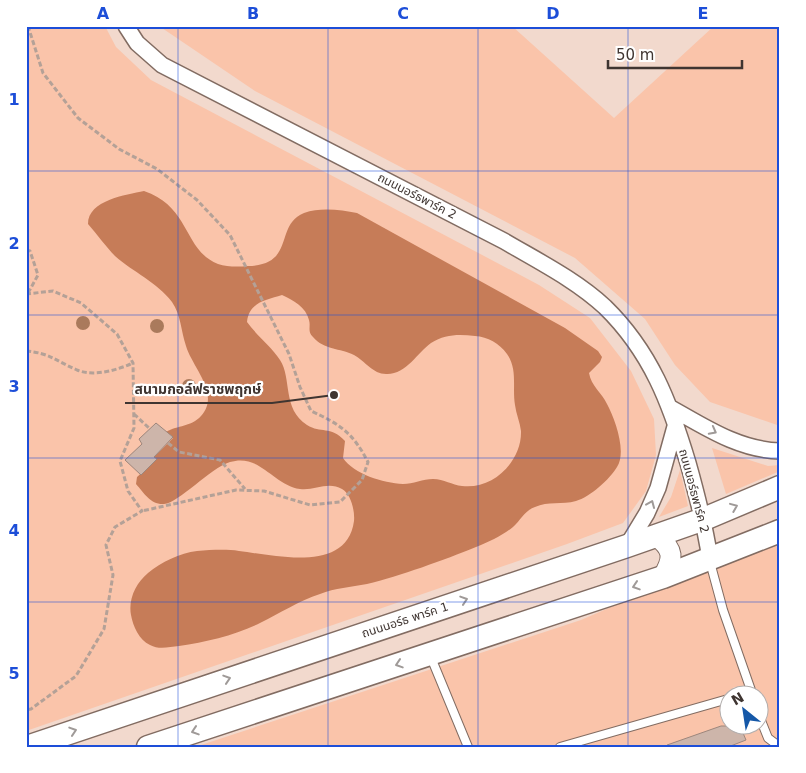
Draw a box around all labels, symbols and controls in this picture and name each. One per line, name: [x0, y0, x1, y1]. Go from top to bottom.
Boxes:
text: A: [97, 4, 110, 23]
text: B: [247, 4, 259, 23]
text: C: [397, 4, 409, 23]
text: D: [546, 4, 560, 23]
text: E: [698, 4, 708, 23]
scale bar: [608, 38, 742, 70]
text: 50 m: [616, 46, 654, 64]
text: 1: [8, 90, 20, 109]
street label: ถนนนอร์ธพาร์ค 2: [375, 170, 459, 222]
text: 2: [8, 234, 20, 253]
callout: สนามกอล์ฟราชพฤกษ์: [125, 374, 272, 403]
text: 3: [8, 377, 20, 396]
text: สนามกอล์ฟราชพฤกษ์: [135, 381, 261, 397]
one-way arrow: [708, 425, 717, 435]
street label: ถนนนอร์ธพาร์ค 2: [676, 447, 712, 535]
one-way arrow: [645, 500, 655, 509]
one-way arrow: [729, 503, 738, 513]
text: 4: [8, 521, 20, 540]
one-way arrow: [632, 580, 641, 590]
one-way arrow: [460, 596, 468, 606]
street label: ถนนนอร์ธ พาร์ค 1: [360, 599, 450, 641]
one-way arrow: [395, 658, 403, 668]
text: 5: [8, 664, 20, 683]
one-way arrow: [223, 675, 231, 685]
north arrow: [718, 686, 768, 736]
text: N: [728, 689, 747, 709]
one-way arrow: [191, 725, 199, 735]
one-way arrow: [68, 726, 77, 736]

